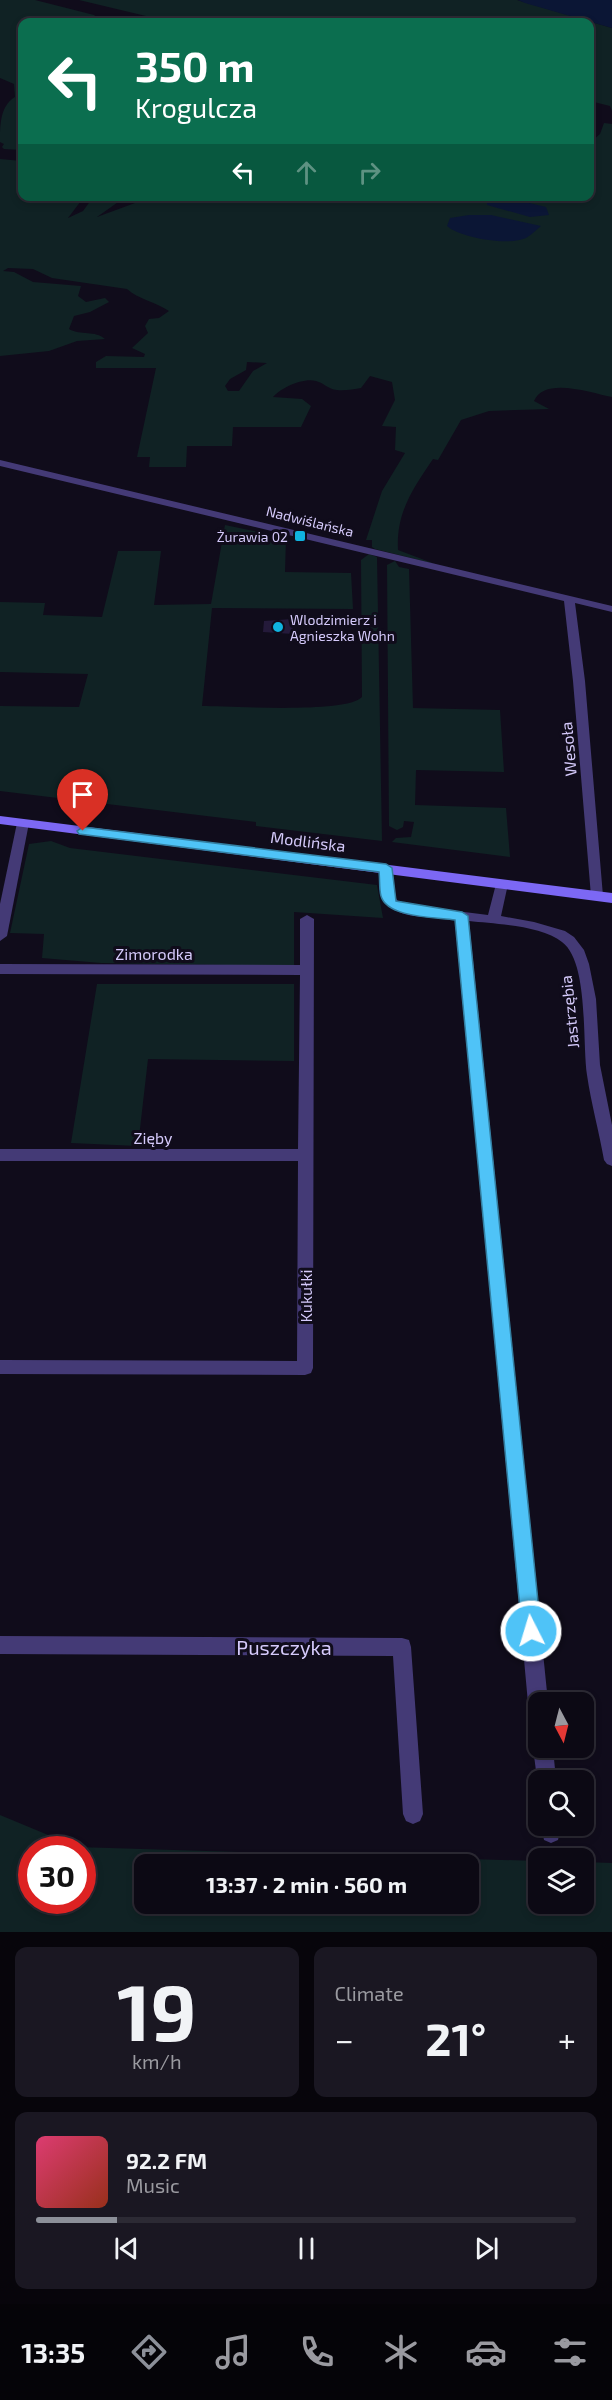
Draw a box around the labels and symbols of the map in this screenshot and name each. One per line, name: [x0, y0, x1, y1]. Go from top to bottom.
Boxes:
street label: Nadwiślańska: [264, 502, 356, 540]
place label: Żurawia 02: [217, 528, 288, 545]
marker: Żurawia 02: [293, 529, 307, 543]
place label: Wlodzimierz i Agnieszka Wohn: [290, 611, 395, 644]
marker: Wlodzimierz i Agnieszka Wohn: [271, 620, 285, 634]
street label: Wesoła: [556, 721, 580, 777]
pin: [57, 769, 108, 831]
street label: Modlińska: [269, 827, 347, 855]
street label: Zimorodka: [115, 944, 193, 963]
street label: Jastrzębia: [556, 974, 582, 1050]
street label: Zięby: [133, 1128, 173, 1147]
street label: Kukułki: [296, 1269, 315, 1323]
position arrow: [499, 1599, 563, 1663]
street label: Puszczyka: [236, 1635, 332, 1659]
north arrow: [528, 1692, 594, 1758]
speed limit sign: 30: [18, 1836, 96, 1914]

